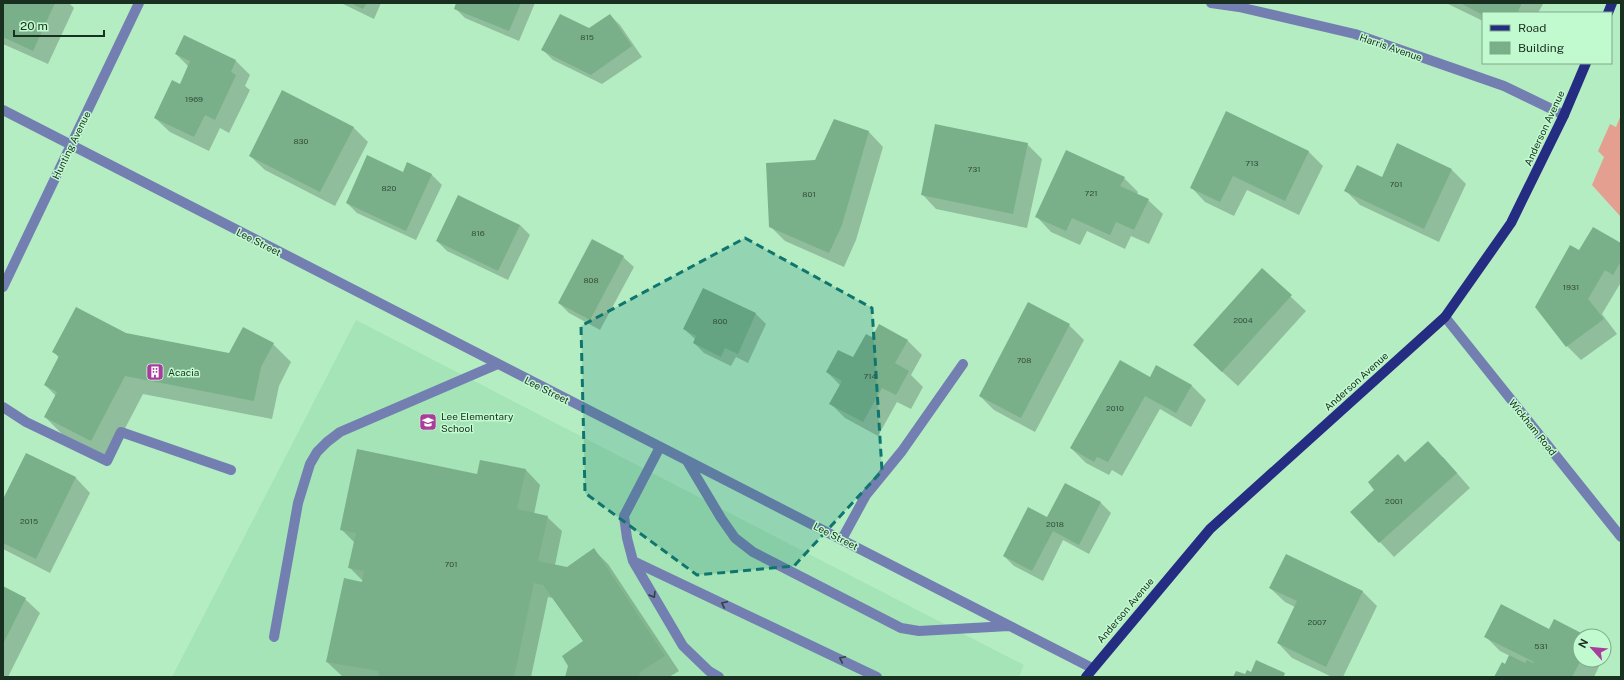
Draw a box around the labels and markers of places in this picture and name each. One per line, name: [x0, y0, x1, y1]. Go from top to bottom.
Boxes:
building icon: Acacia: [145, 362, 165, 382]
place label: Acacia: [168, 366, 199, 378]
place label: Lee Elementary School: [441, 410, 514, 434]
school or university icon: Lee Elementary School: [418, 412, 438, 432]

